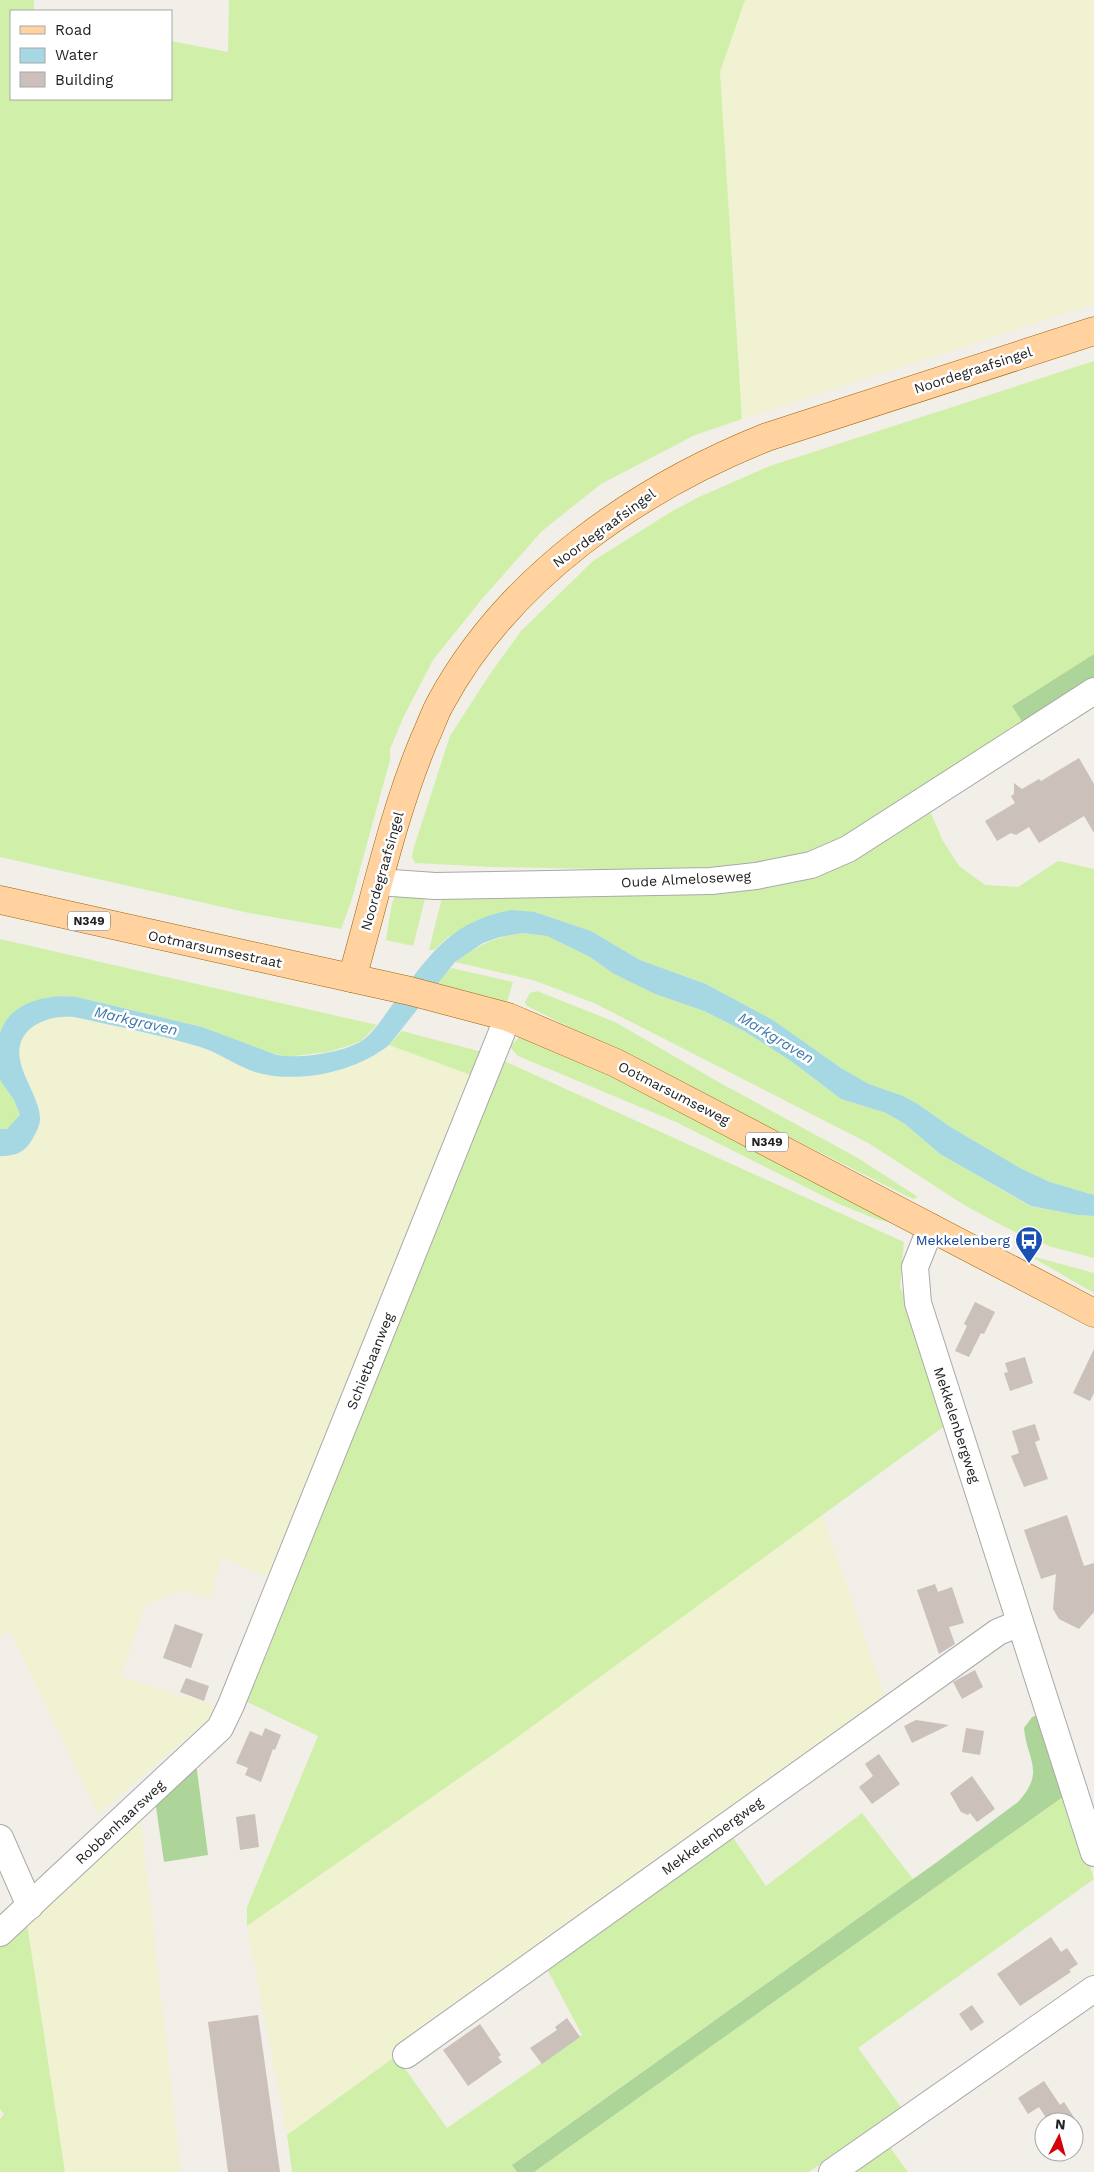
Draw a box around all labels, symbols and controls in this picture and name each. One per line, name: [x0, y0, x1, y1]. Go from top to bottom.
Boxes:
legend: [10, 10, 172, 100]
text: Road: [55, 21, 92, 39]
text: Water: [55, 46, 98, 64]
text: Building: [55, 71, 113, 89]
street label: Noordegraafsingel: [912, 343, 1035, 397]
street label: Noordegraafsingel: [549, 485, 659, 571]
street label: Noordegraafsingel: [357, 809, 407, 932]
street label: Oude Almeloseweg: [621, 868, 752, 890]
road number: N349: [68, 911, 110, 930]
street label: Ootmarsumsestraat: [147, 927, 283, 971]
water label: Markgraven: [93, 1003, 179, 1039]
water label: Markgraven: [735, 1008, 817, 1068]
street label: Ootmarsumseweg: [616, 1058, 733, 1128]
road number: N349: [746, 1132, 788, 1152]
bus stop icon: Mekkelenberg: [1014, 1225, 1044, 1264]
place label: Mekkelenberg: [916, 1232, 1011, 1248]
street label: Schietbaanweg: [343, 1310, 397, 1412]
street label: Mekkelenbergweg: [931, 1365, 984, 1486]
street label: Robbenhaarsweg: [72, 1776, 168, 1867]
street label: Mekkelenbergweg: [658, 1794, 766, 1878]
north arrow: [1034, 2112, 1084, 2162]
text: N: [1054, 2116, 1066, 2133]

